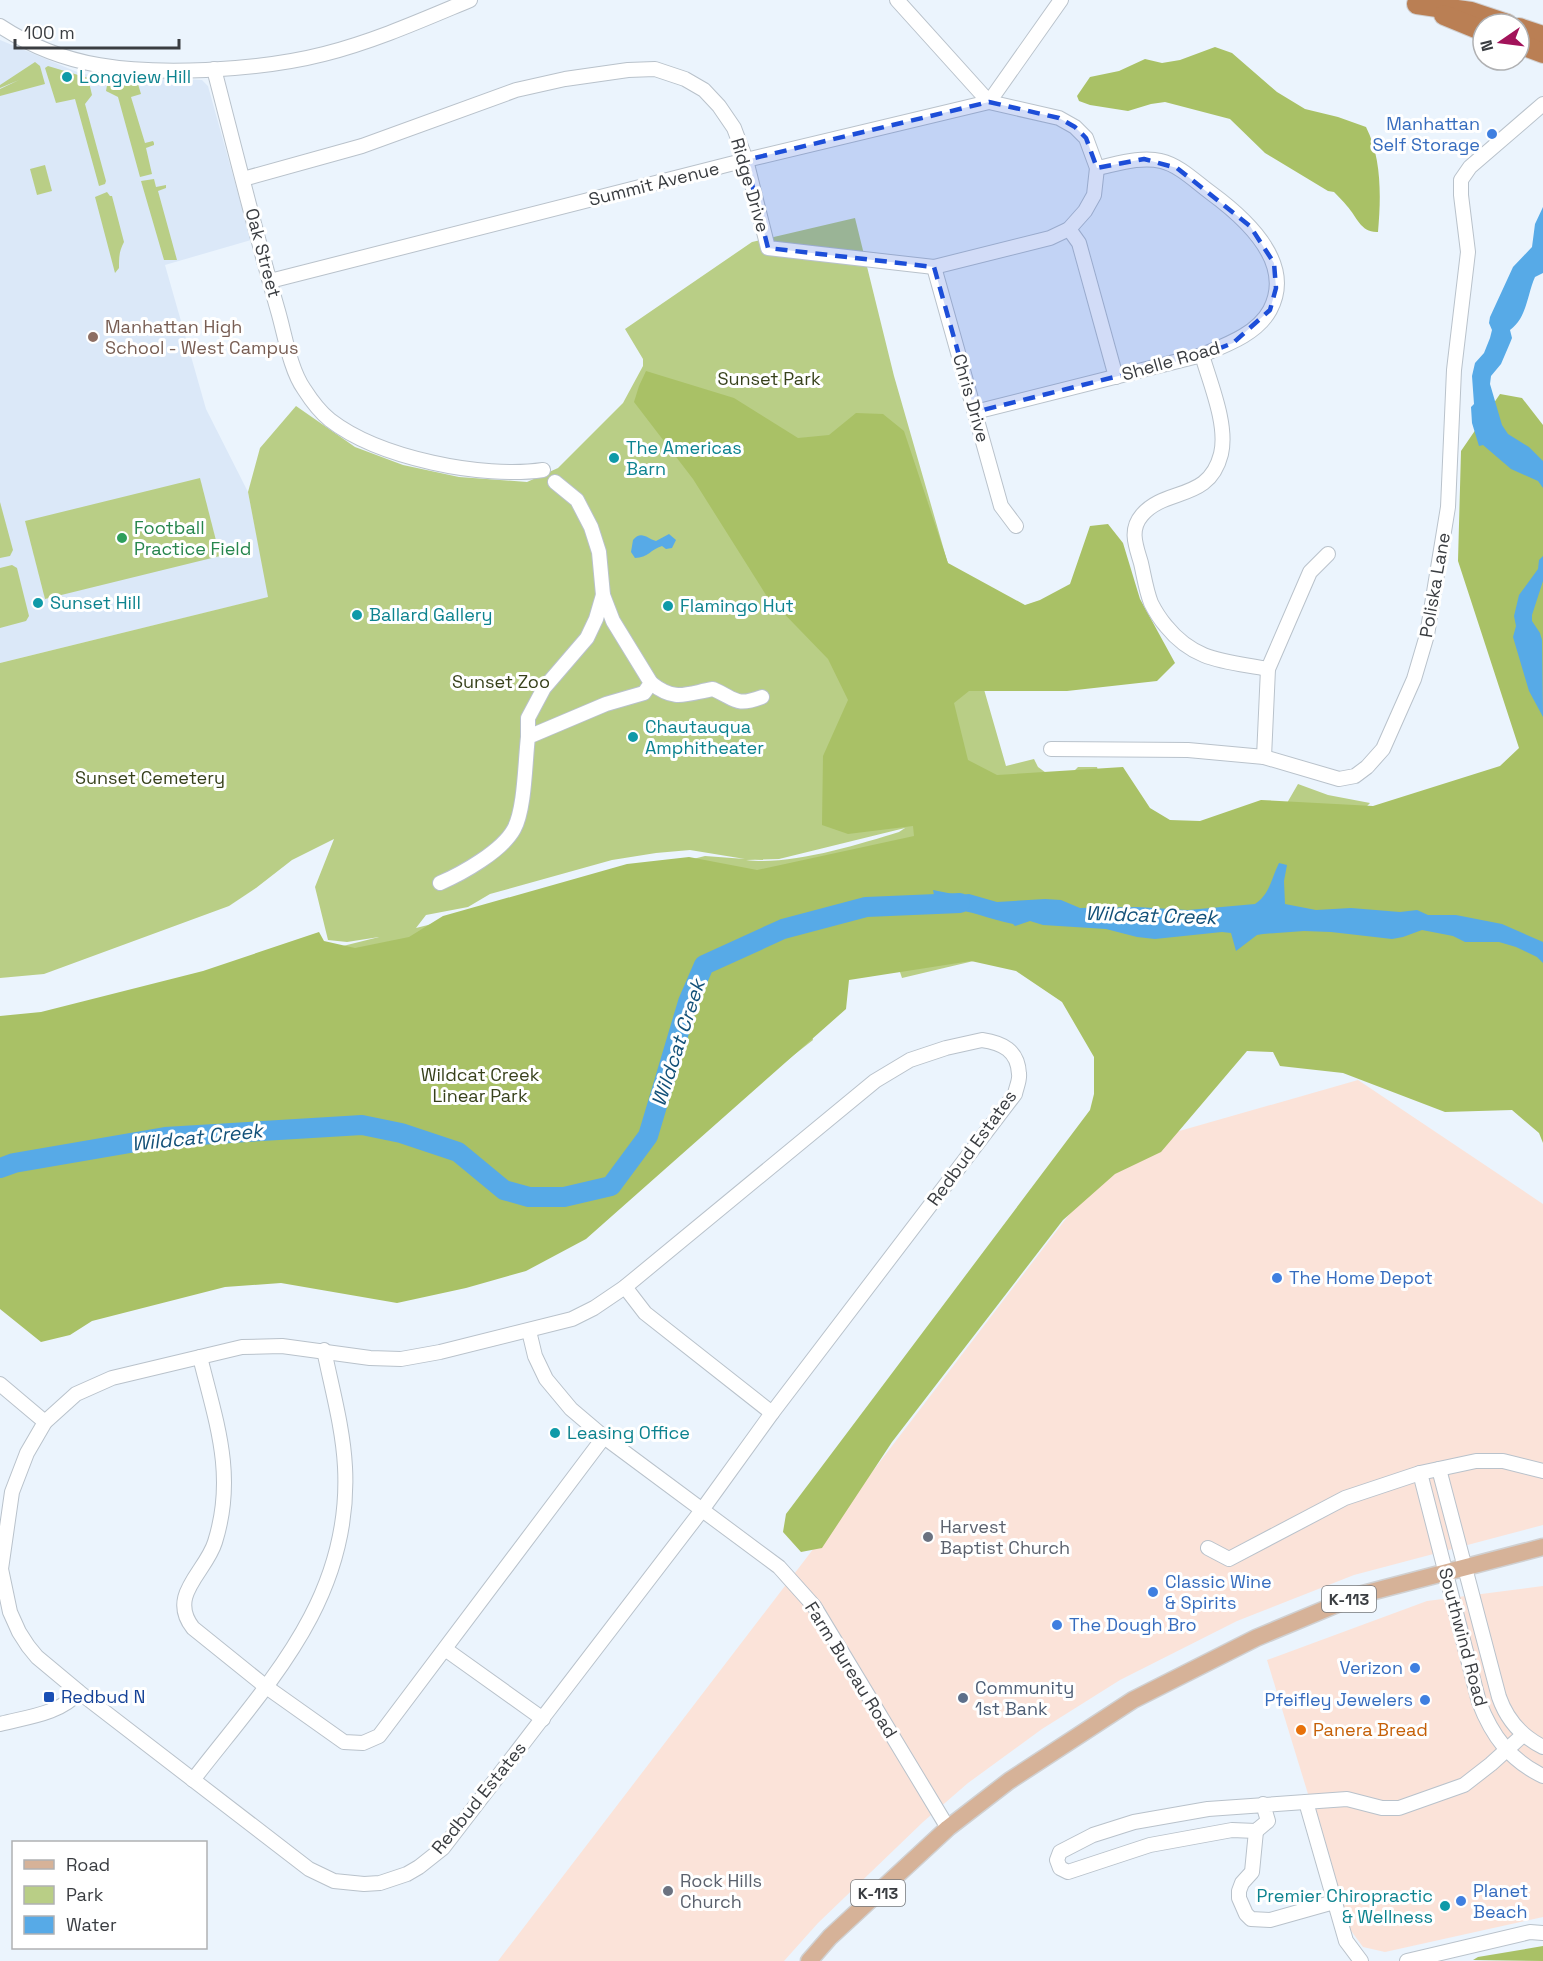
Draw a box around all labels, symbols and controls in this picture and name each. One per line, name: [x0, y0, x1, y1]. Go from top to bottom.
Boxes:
scale bar: [15, 12, 178, 50]
north arrow: [1471, 12, 1531, 72]
text: 100 m: [24, 21, 75, 44]
text: N: [1475, 38, 1498, 53]
place label: Longview Hill: [79, 65, 191, 88]
marker: Longview Hill: [60, 70, 74, 84]
place label: Manhattan Self Storage: [1372, 112, 1480, 156]
marker: Manhattan Self Storage: [1485, 127, 1499, 141]
street label: Ridge Drive: [726, 135, 775, 235]
street label: Summit Avenue: [586, 156, 722, 211]
street label: Oak Street: [241, 206, 286, 300]
place label: Manhattan High School - West Campus: [105, 315, 299, 359]
marker: Manhattan High School - West Campus: [86, 330, 100, 344]
street label: Shelle Road: [1119, 336, 1223, 385]
street label: Chris Drive: [948, 351, 995, 445]
park label: Sunset Park: [717, 367, 821, 390]
place label: The Americas Barn: [626, 436, 742, 480]
marker: The Americas Barn: [607, 451, 621, 465]
place label: Football Practice Field: [134, 516, 251, 560]
marker: Football Practice Field: [115, 531, 129, 545]
street label: Poliska Lane: [1414, 531, 1455, 639]
place label: Sunset Hill: [50, 591, 141, 614]
place label: Flamingo Hut: [680, 594, 794, 617]
marker: Sunset Hill: [31, 596, 45, 610]
marker: Flamingo Hut: [661, 599, 675, 613]
place label: Ballard Gallery: [369, 603, 493, 626]
marker: Ballard Gallery: [350, 608, 364, 622]
park label: Sunset Zoo: [452, 670, 550, 693]
place label: Chautauqua Amphitheater: [645, 715, 764, 759]
marker: Chautauqua Amphitheater: [626, 730, 640, 744]
park label: Sunset Cemetery: [75, 766, 225, 789]
water label: Wildcat Creek: [1085, 900, 1220, 930]
water label: Wildcat Creek: [645, 974, 711, 1110]
park label: Wildcat Creek Linear Park: [421, 1063, 540, 1107]
street label: Redbud Estates: [922, 1085, 1021, 1210]
water label: Wildcat Creek: [130, 1117, 266, 1157]
place label: The Home Depot: [1289, 1266, 1433, 1289]
marker: The Home Depot: [1270, 1271, 1284, 1285]
place label: Leasing Office: [567, 1421, 690, 1444]
marker: Leasing Office: [548, 1426, 562, 1440]
place label: Harvest Baptist Church: [940, 1515, 1070, 1559]
marker: Harvest Baptist Church: [921, 1530, 935, 1544]
street label: Southwind Road: [1434, 1565, 1493, 1709]
place label: Classic Wine & Spirits: [1165, 1570, 1272, 1614]
marker: Classic Wine & Spirits: [1146, 1585, 1160, 1599]
road number: K-113: [1322, 1586, 1376, 1612]
street label: Farm Bureau Road: [800, 1597, 903, 1742]
place label: The Dough Bro: [1069, 1613, 1197, 1636]
marker: The Dough Bro: [1050, 1618, 1064, 1632]
place label: Verizon: [1339, 1656, 1403, 1679]
marker: Verizon: [1408, 1661, 1422, 1675]
place label: Community 1st Bank: [975, 1676, 1074, 1720]
place label: Redbud N: [61, 1685, 145, 1708]
place label: Pfeifley Jewelers: [1265, 1688, 1413, 1711]
marker: Redbud N: [42, 1690, 56, 1704]
marker: Community 1st Bank: [956, 1691, 970, 1705]
marker: Pfeifley Jewelers: [1418, 1693, 1432, 1707]
place label: Panera Bread: [1313, 1718, 1428, 1741]
marker: Panera Bread: [1294, 1723, 1308, 1737]
street label: Redbud Estates: [426, 1737, 531, 1859]
legend: [12, 1841, 207, 1949]
text: Road: [66, 1853, 110, 1876]
place label: Rock Hills Church: [680, 1869, 762, 1913]
place label: Planet Beach: [1473, 1879, 1528, 1923]
road number: K-113: [851, 1880, 905, 1906]
text: Park: [66, 1883, 104, 1906]
marker: Rock Hills Church: [661, 1884, 675, 1898]
place label: Premier Chiropractic & Wellness: [1256, 1884, 1433, 1928]
marker: Planet Beach: [1454, 1894, 1468, 1908]
marker: Premier Chiropractic & Wellness: [1438, 1899, 1452, 1913]
text: Water: [66, 1913, 117, 1936]

